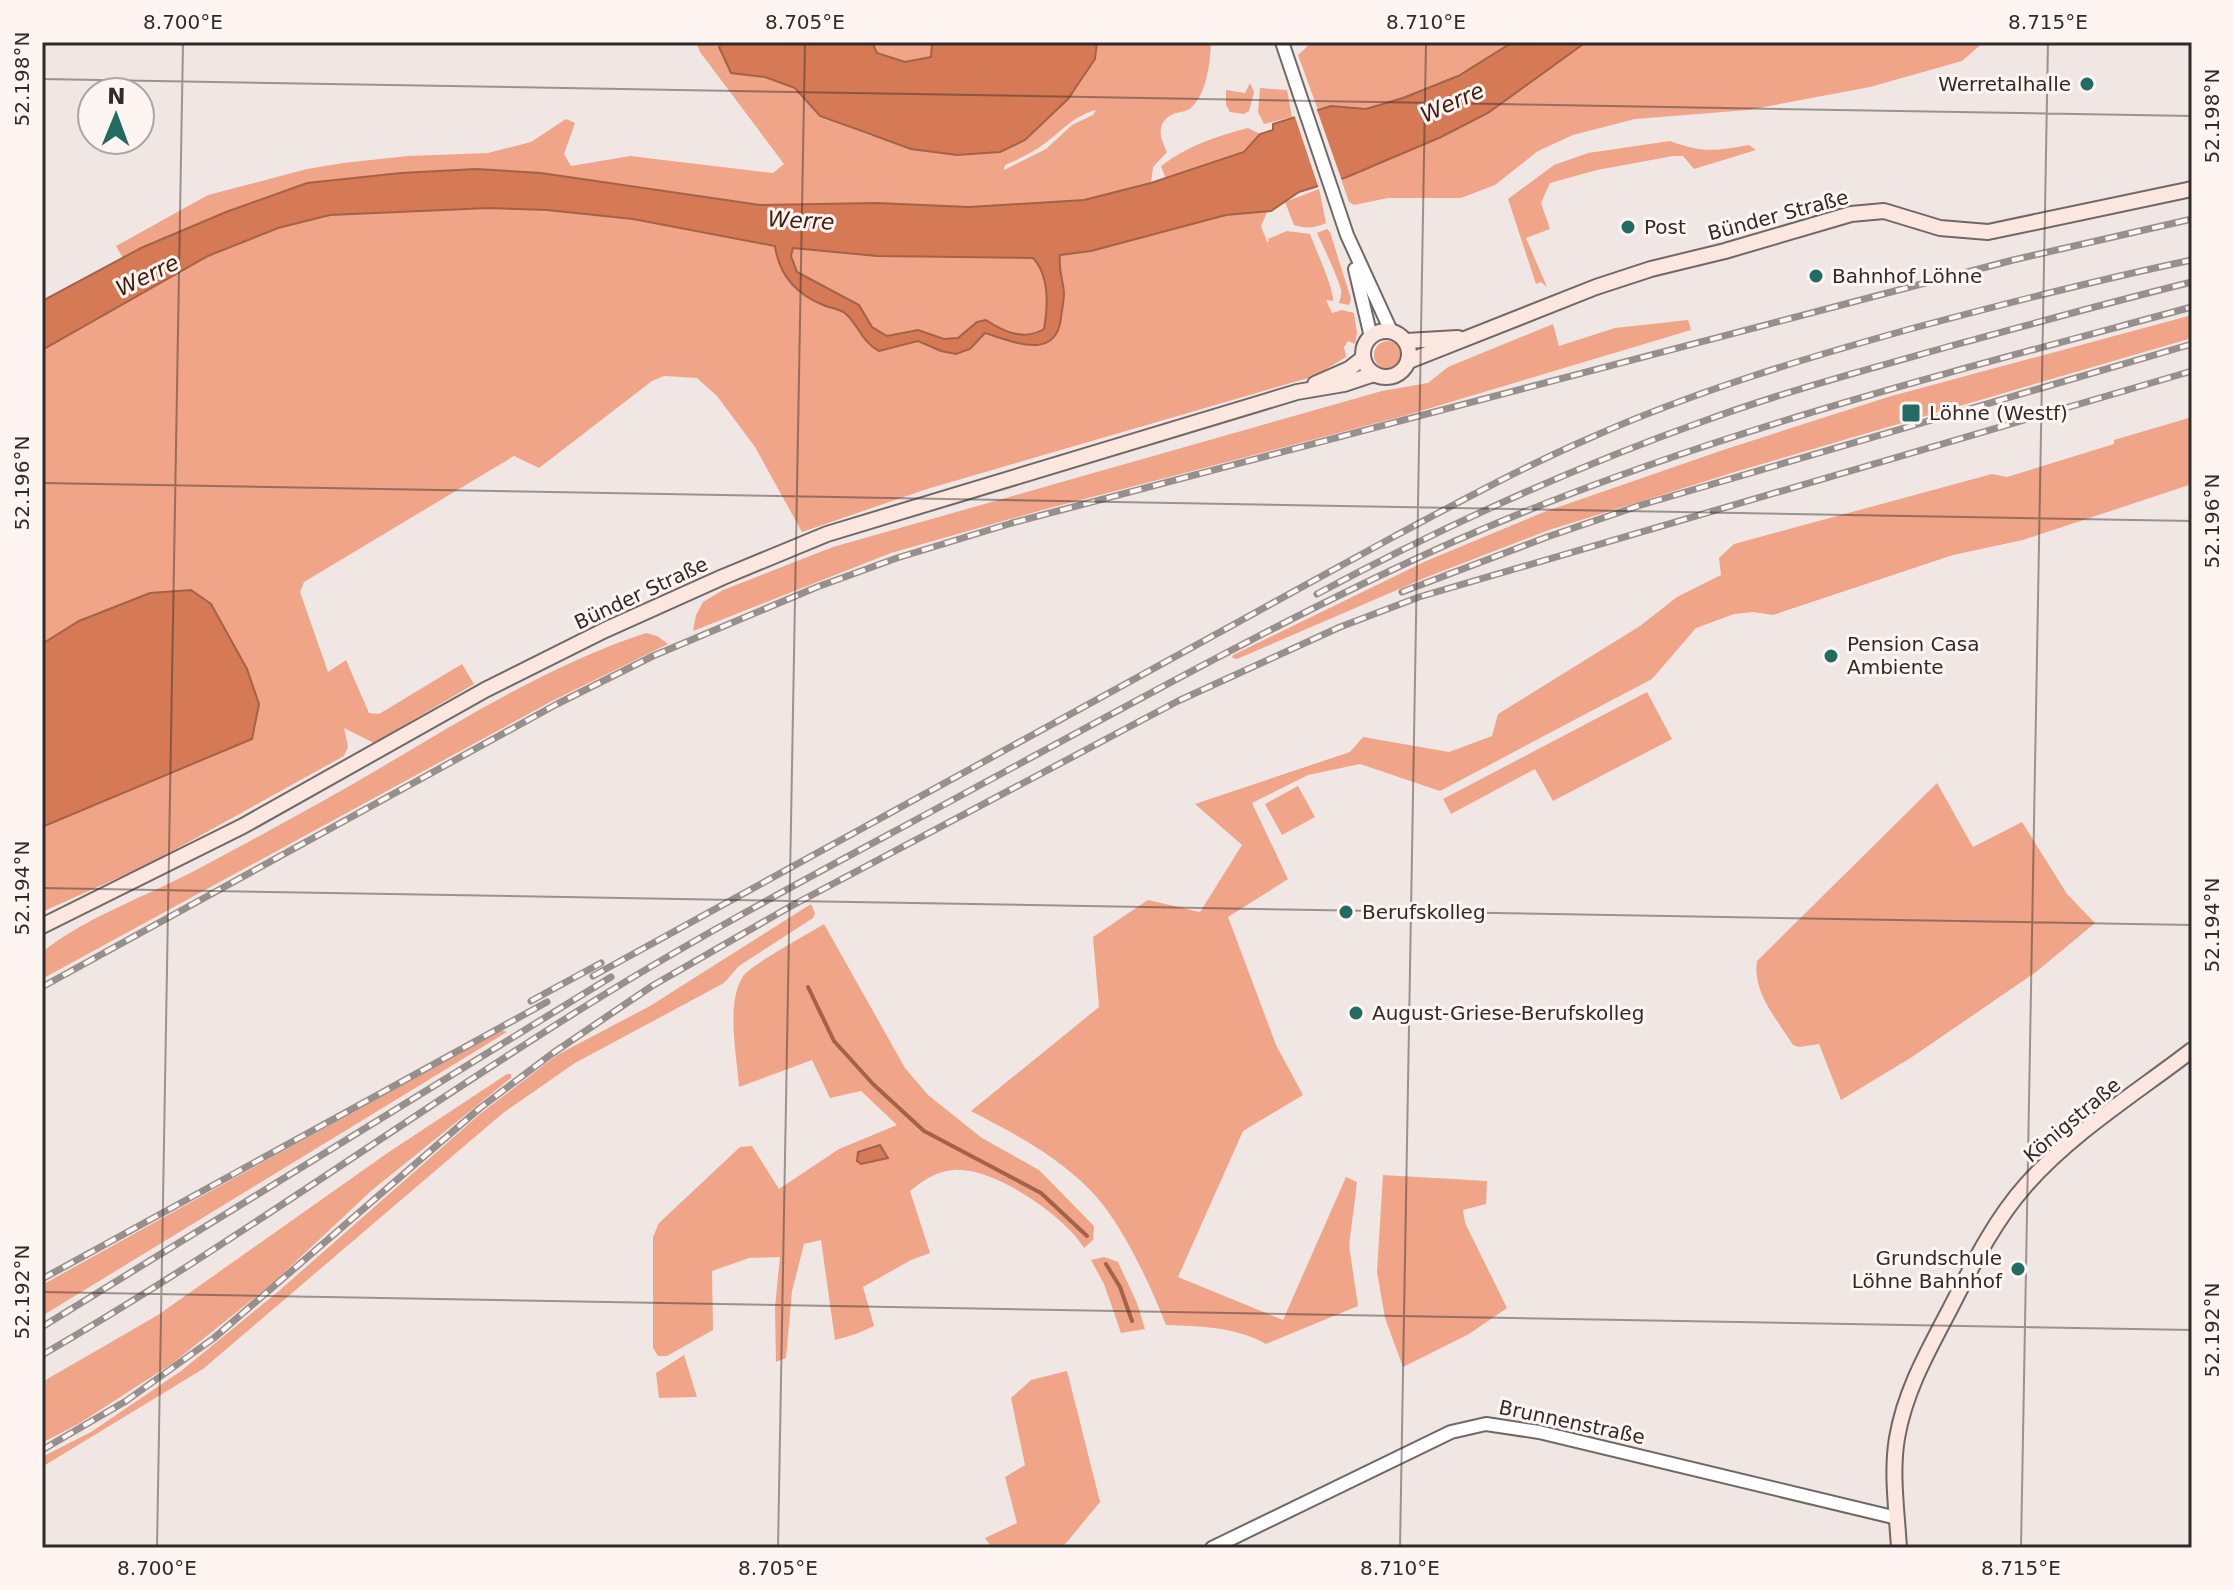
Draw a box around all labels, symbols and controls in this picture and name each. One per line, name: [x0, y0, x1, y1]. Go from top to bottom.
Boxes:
text: 8.700°E: [143, 10, 223, 34]
text: 8.705°E: [765, 10, 845, 34]
text: 8.710°E: [1386, 10, 1466, 34]
text: 8.715°E: [2008, 10, 2088, 34]
text: 52.198°N: [10, 32, 34, 126]
text: 52.198°N: [2200, 69, 2224, 163]
place label: Werretalhalle: [1938, 72, 2071, 96]
marker: Werretalhalle: [2078, 75, 2096, 93]
north arrow: [76, 76, 156, 156]
water label: Werre: [1417, 77, 1488, 127]
text: N: [107, 84, 126, 109]
street label: Bünder Straße: [1705, 185, 1851, 245]
water label: Werre: [767, 206, 835, 235]
place label: Post: [1644, 215, 1686, 239]
marker: Post: [1619, 218, 1637, 236]
water label: Werre: [112, 250, 183, 301]
place label: Bahnhof Löhne: [1832, 264, 1982, 288]
marker: Bahnhof Löhne: [1807, 267, 1825, 285]
place label: Löhne (Westf): [1929, 401, 2068, 425]
marker: Löhne (Westf): [1900, 402, 1922, 424]
text: 52.196°N: [10, 436, 34, 530]
text: 52.196°N: [2200, 474, 2224, 568]
street label: Bünder Straße: [570, 552, 712, 634]
place label: Pension Casa Ambiente: [1847, 632, 1979, 679]
marker: Pension Casa Ambiente: [1822, 647, 1840, 665]
text: 52.194°N: [10, 841, 34, 935]
text: 52.194°N: [2200, 878, 2224, 972]
place label: Berufskolleg: [1362, 900, 1486, 924]
marker: Berufskolleg: [1337, 903, 1355, 921]
place label: August-Griese-Berufskolleg: [1372, 1001, 1644, 1025]
marker: August-Griese-Berufskolleg: [1347, 1004, 1365, 1022]
street label: Königstraße: [2019, 1073, 2125, 1167]
text: 52.192°N: [10, 1245, 34, 1339]
place label: Grundschule Löhne Bahnhof: [1852, 1246, 2003, 1293]
marker: Grundschule Löhne Bahnhof: [2009, 1260, 2027, 1278]
text: 52.192°N: [2200, 1283, 2224, 1377]
street label: Brunnenstraße: [1497, 1395, 1647, 1449]
text: 8.700°E: [117, 1556, 197, 1580]
text: 8.705°E: [738, 1556, 818, 1580]
text: 8.710°E: [1360, 1556, 1440, 1580]
text: 8.715°E: [1981, 1556, 2061, 1580]

